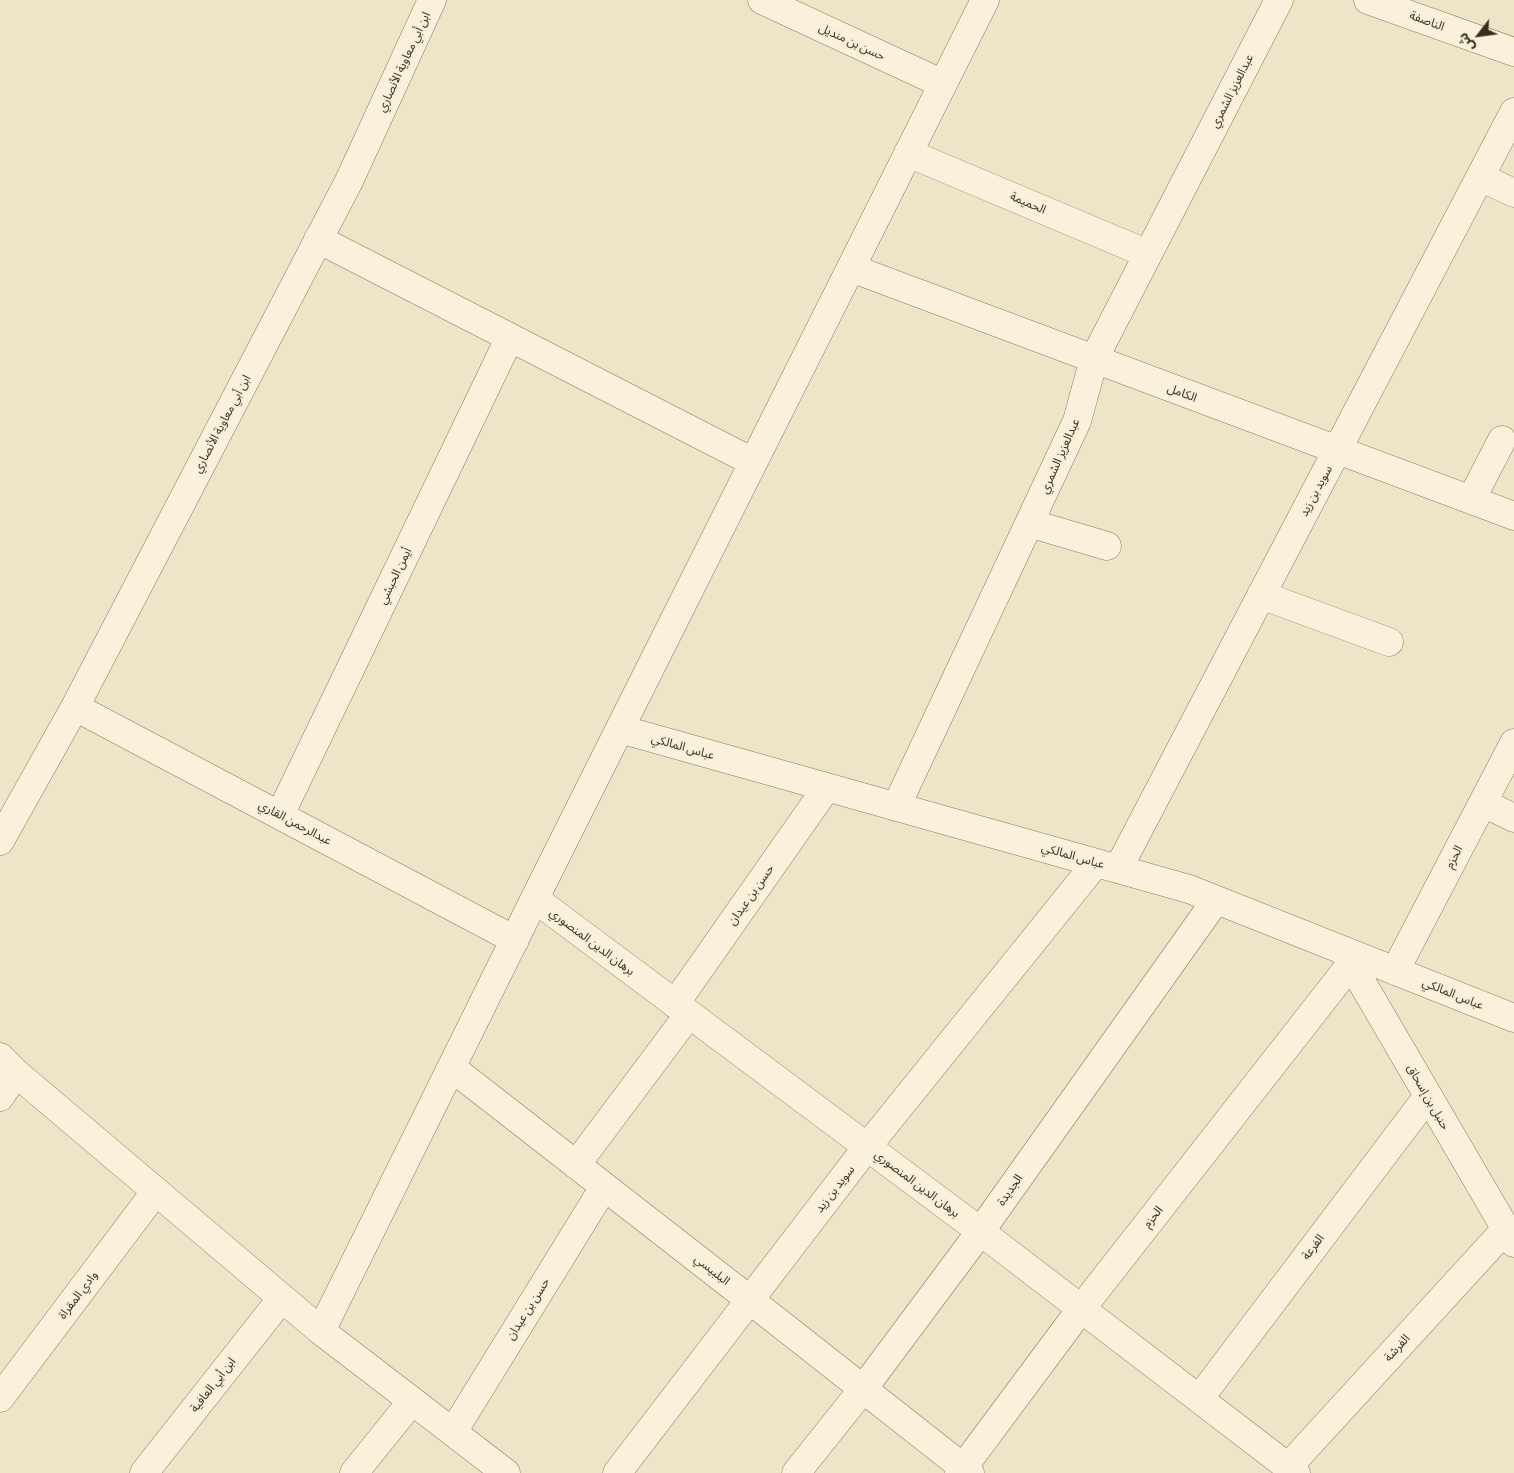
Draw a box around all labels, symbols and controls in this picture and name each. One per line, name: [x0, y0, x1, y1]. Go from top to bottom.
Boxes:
street label: الناصفة: [1408, 8, 1446, 34]
street label: ابن أبي معاوية الأنصاري: [374, 10, 434, 114]
north arrow: [1454, 10, 1504, 60]
street label: حسن بن منديل: [816, 20, 888, 64]
text: ش: [1454, 30, 1478, 55]
street label: عبدالعزيز الشمري: [1207, 52, 1257, 130]
street label: الحميمة: [1008, 189, 1048, 217]
street label: ابن أبي معاوية الأنصاري: [190, 373, 254, 475]
street label: الكامل: [1165, 381, 1199, 405]
street label: عبدالعزيز الشمري: [1037, 416, 1083, 496]
street label: سويد بن زيد: [1297, 463, 1335, 519]
street label: أيمن الحبشي: [375, 545, 415, 607]
street label: عباس المالكي: [650, 731, 716, 763]
street label: عبدالرحمن القاري: [256, 798, 334, 848]
street label: عباس المالكي: [1040, 840, 1106, 872]
street label: الحزم: [1442, 843, 1466, 871]
street label: حسن بن عيدان: [725, 862, 777, 928]
street label: برهان الدين المنصوري: [547, 905, 637, 979]
street label: عباس المالكي: [1420, 975, 1486, 1013]
street label: حنبل بن إسحاق: [1403, 1062, 1453, 1132]
street label: برهان الدين المنصوري: [872, 1147, 962, 1221]
street label: سويد بن زيد: [812, 1163, 858, 1215]
street label: الجديدة: [994, 1172, 1026, 1208]
street label: الحزم: [1140, 1203, 1166, 1231]
street label: الفرعة: [1299, 1231, 1327, 1263]
street label: البلبيسي: [691, 1252, 733, 1288]
street label: وادي المقراة: [55, 1268, 101, 1322]
street label: حسن بن عيدان: [503, 1275, 553, 1343]
street label: الفرشة: [1381, 1331, 1413, 1365]
street label: ابن أبي العافية: [187, 1355, 239, 1415]

